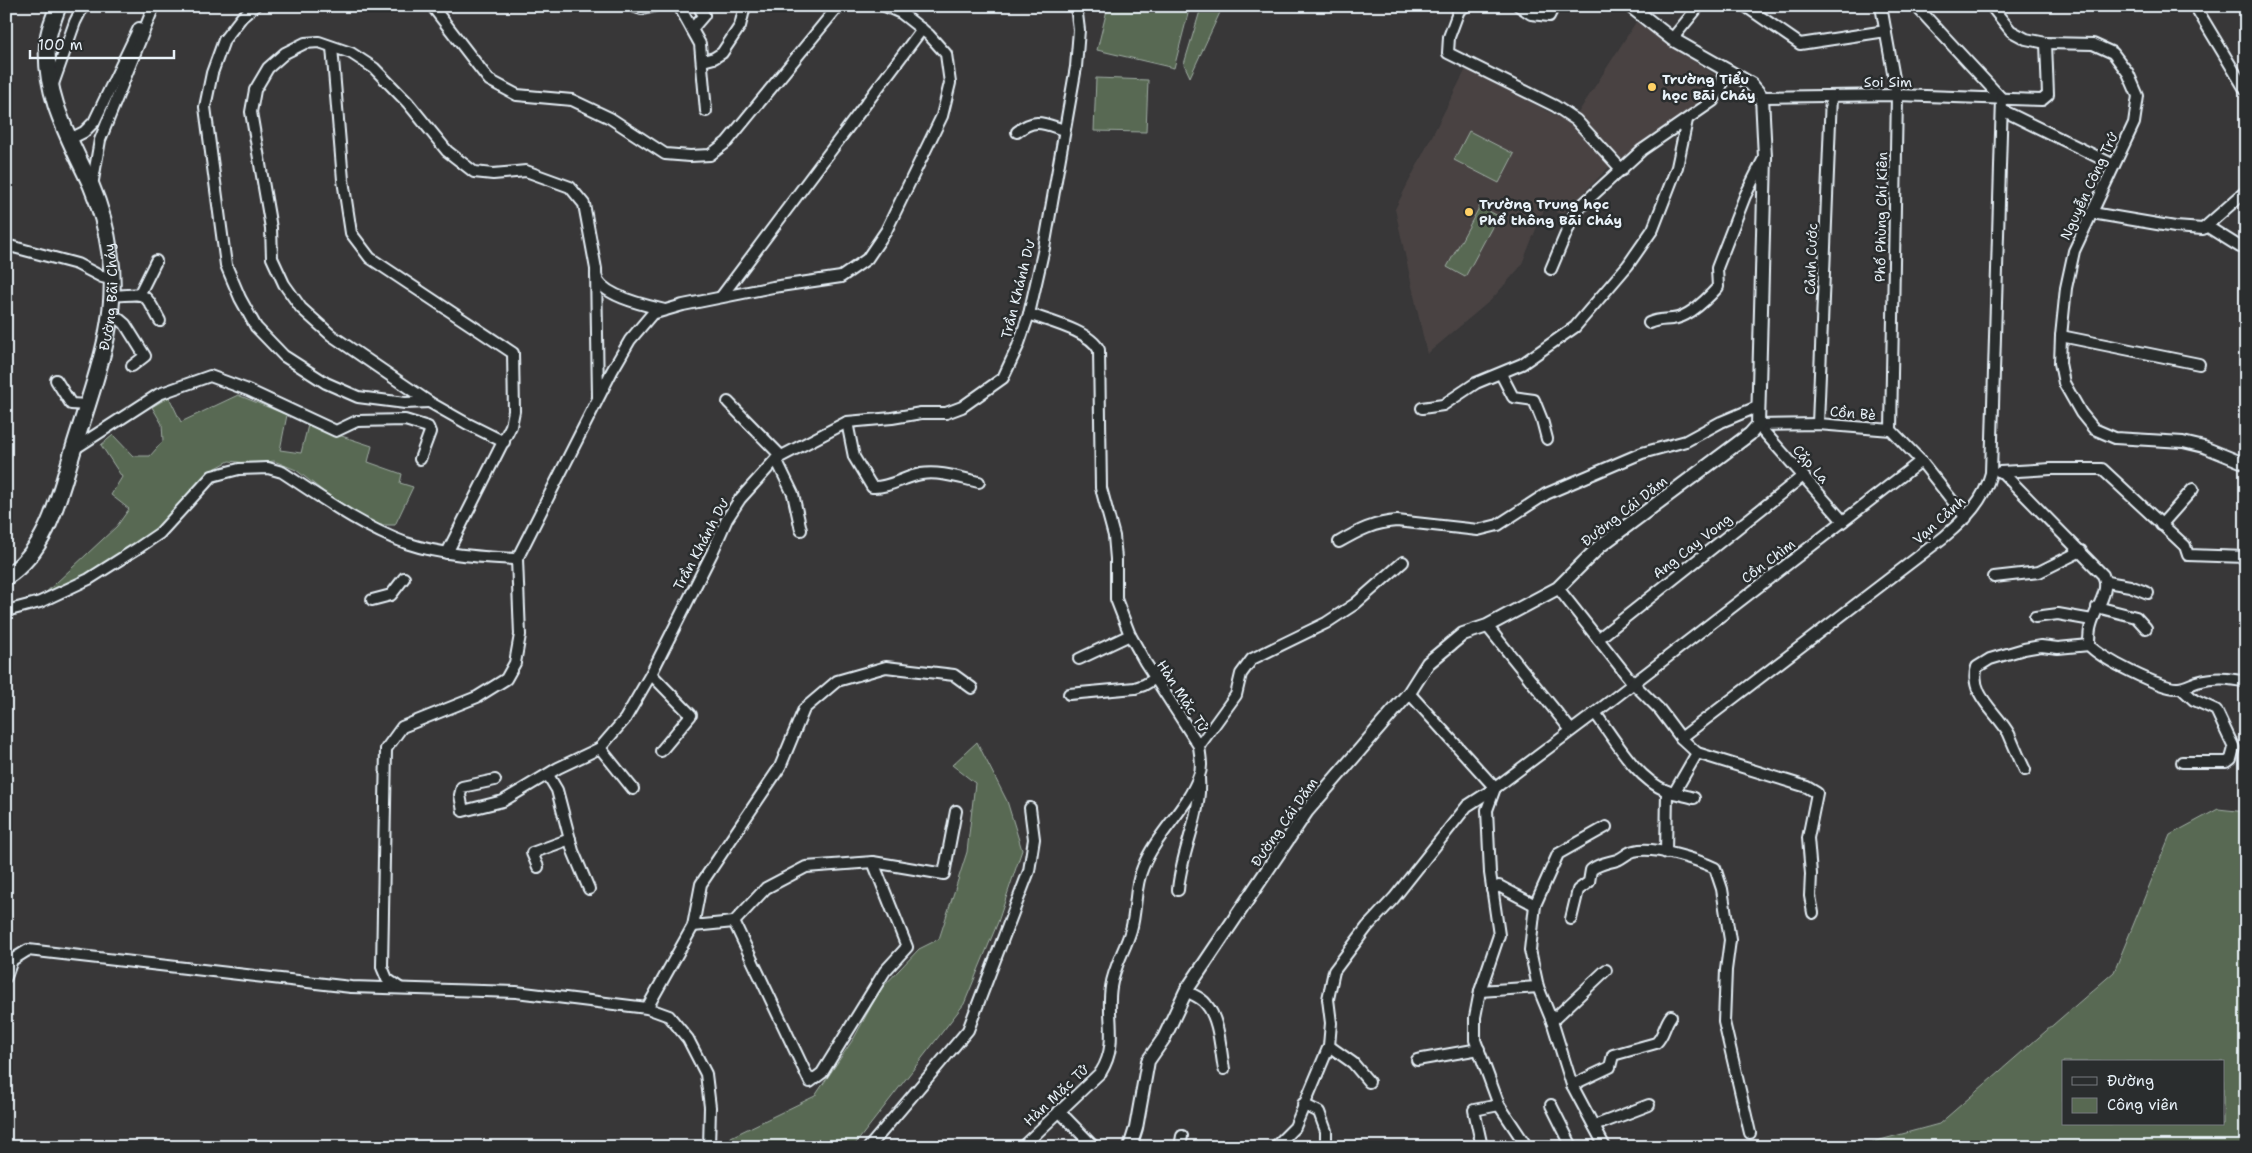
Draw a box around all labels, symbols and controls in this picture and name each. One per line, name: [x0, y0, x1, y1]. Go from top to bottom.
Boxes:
scale bar: [30, 28, 174, 60]
text: 100 m: [38, 35, 83, 55]
place label: Trường Tiểu học Bãi Cháy: [1662, 70, 1756, 104]
street label: Soi Sim: [1864, 73, 1912, 91]
marker: Trường Tiểu học Bãi Cháy: [1646, 81, 1658, 93]
street label: Nguyễn Công Trứ: [2056, 129, 2122, 243]
street label: Phố Phùng Chí Kiên: [1871, 151, 1891, 282]
place label: Trường Trung học Phổ thông Bãi Cháy: [1479, 195, 1622, 229]
marker: Trường Trung học Phổ thông Bãi Cháy: [1463, 206, 1475, 218]
street label: Cảnh Cước: [1801, 223, 1821, 295]
street label: Trần Khánh Dư: [997, 238, 1039, 340]
street label: Đường Bãi Cháy: [95, 242, 121, 352]
street label: Cồn Bè: [1829, 402, 1877, 424]
street label: Cặp La: [1789, 441, 1833, 487]
street label: Đường Cái Dăm: [1577, 472, 1671, 550]
street label: Vạn Cảnh: [1909, 492, 1969, 548]
street label: Trần Khánh Dư: [669, 495, 733, 593]
street label: Ang Cay Vong: [1649, 510, 1735, 582]
street label: Cồn Chìm: [1737, 535, 1799, 587]
street label: Hàn Mặc Tử: [1153, 657, 1213, 735]
street label: Đường Cái Dăm: [1247, 774, 1321, 870]
street label: Hàn Mặc Tử: [1020, 1060, 1092, 1130]
legend: [2062, 1060, 2224, 1126]
text: Đường: [2107, 1071, 2154, 1091]
text: Công viên: [2107, 1095, 2178, 1115]

